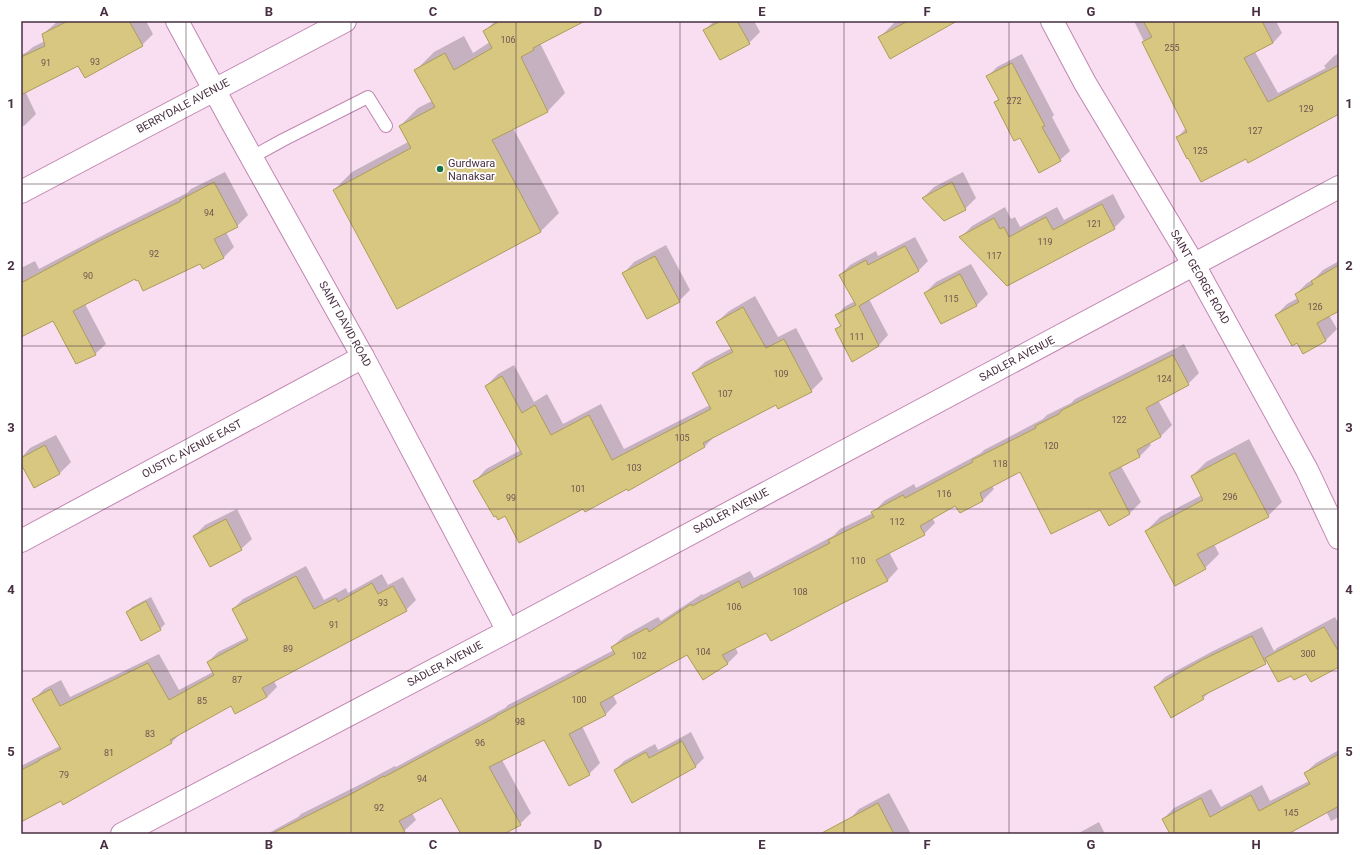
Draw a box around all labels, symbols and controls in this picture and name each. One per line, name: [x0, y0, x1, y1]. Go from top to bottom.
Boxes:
text: A: [100, 4, 109, 19]
text: B: [265, 4, 273, 19]
text: C: [429, 4, 438, 19]
text: D: [594, 4, 602, 19]
text: E: [758, 4, 766, 19]
text: F: [923, 4, 931, 19]
text: G: [1087, 4, 1096, 19]
text: H: [1251, 4, 1261, 19]
house number: 106: [500, 35, 516, 45]
house number: 255: [1164, 43, 1180, 53]
house number: 93: [90, 57, 100, 67]
house number: 91: [41, 58, 51, 68]
street label: BERRYDALE AVENUE: [134, 76, 232, 136]
text: 1: [7, 96, 15, 111]
house number: 272: [1006, 96, 1022, 106]
text: 1: [1345, 96, 1353, 111]
house number: 129: [1298, 104, 1314, 114]
house number: 127: [1247, 126, 1263, 136]
house number: 125: [1192, 146, 1208, 156]
place label: Gurdwara Nanaksar: [448, 157, 495, 183]
marker: Gurdwara Nanaksar: [435, 164, 445, 174]
house number: 94: [204, 208, 214, 218]
house number: 121: [1086, 219, 1102, 229]
street label: SAINT GEORGE ROAD: [1168, 228, 1232, 326]
house number: 119: [1037, 237, 1053, 247]
house number: 92: [149, 249, 159, 259]
house number: 117: [986, 251, 1002, 261]
text: 2: [7, 258, 15, 273]
text: 2: [1345, 258, 1353, 273]
house number: 90: [83, 271, 93, 281]
street label: SAINT DAVID ROAD: [316, 279, 374, 369]
house number: 115: [943, 294, 959, 304]
house number: 126: [1307, 302, 1323, 312]
house number: 111: [849, 332, 865, 342]
street label: SADLER AVENUE: [977, 334, 1057, 384]
house number: 109: [773, 369, 789, 379]
house number: 124: [1156, 374, 1172, 384]
house number: 107: [717, 389, 733, 399]
house number: 122: [1111, 415, 1127, 425]
street label: OUSTIC AVENUE EAST: [140, 417, 244, 481]
text: 3: [7, 420, 15, 435]
text: 3: [1345, 420, 1353, 435]
house number: 105: [674, 433, 690, 443]
house number: 120: [1043, 441, 1059, 451]
house number: 118: [992, 459, 1008, 469]
house number: 103: [626, 463, 642, 473]
house number: 101: [570, 484, 586, 494]
street label: SADLER AVENUE: [691, 486, 771, 536]
house number: 116: [936, 489, 952, 499]
house number: 296: [1222, 492, 1238, 502]
house number: 99: [506, 493, 516, 503]
house number: 112: [889, 517, 905, 527]
house number: 110: [850, 556, 866, 566]
text: 4: [7, 582, 15, 597]
text: 4: [1345, 582, 1353, 597]
house number: 108: [792, 587, 808, 597]
house number: 93: [378, 598, 388, 608]
house number: 106: [726, 602, 742, 612]
house number: 91: [329, 620, 339, 630]
street label: SADLER AVENUE: [405, 639, 485, 689]
house number: 89: [283, 644, 293, 654]
house number: 104: [695, 647, 711, 657]
house number: 300: [1300, 649, 1316, 659]
house number: 102: [631, 651, 647, 661]
house number: 87: [232, 675, 242, 685]
house number: 100: [571, 695, 587, 705]
house number: 85: [197, 696, 207, 706]
house number: 98: [515, 717, 525, 727]
house number: 83: [145, 729, 155, 739]
house number: 96: [475, 738, 485, 748]
text: 5: [7, 744, 15, 759]
text: 5: [1345, 744, 1353, 759]
house number: 81: [104, 748, 114, 758]
house number: 79: [59, 770, 69, 780]
house number: 94: [417, 774, 427, 784]
house number: 92: [374, 803, 384, 813]
house number: 145: [1283, 808, 1299, 818]
text: A: [100, 837, 109, 852]
text: B: [265, 837, 273, 852]
text: C: [429, 837, 438, 852]
text: D: [594, 837, 602, 852]
text: E: [758, 837, 766, 852]
text: F: [923, 837, 931, 852]
text: G: [1087, 837, 1096, 852]
text: H: [1251, 837, 1261, 852]

